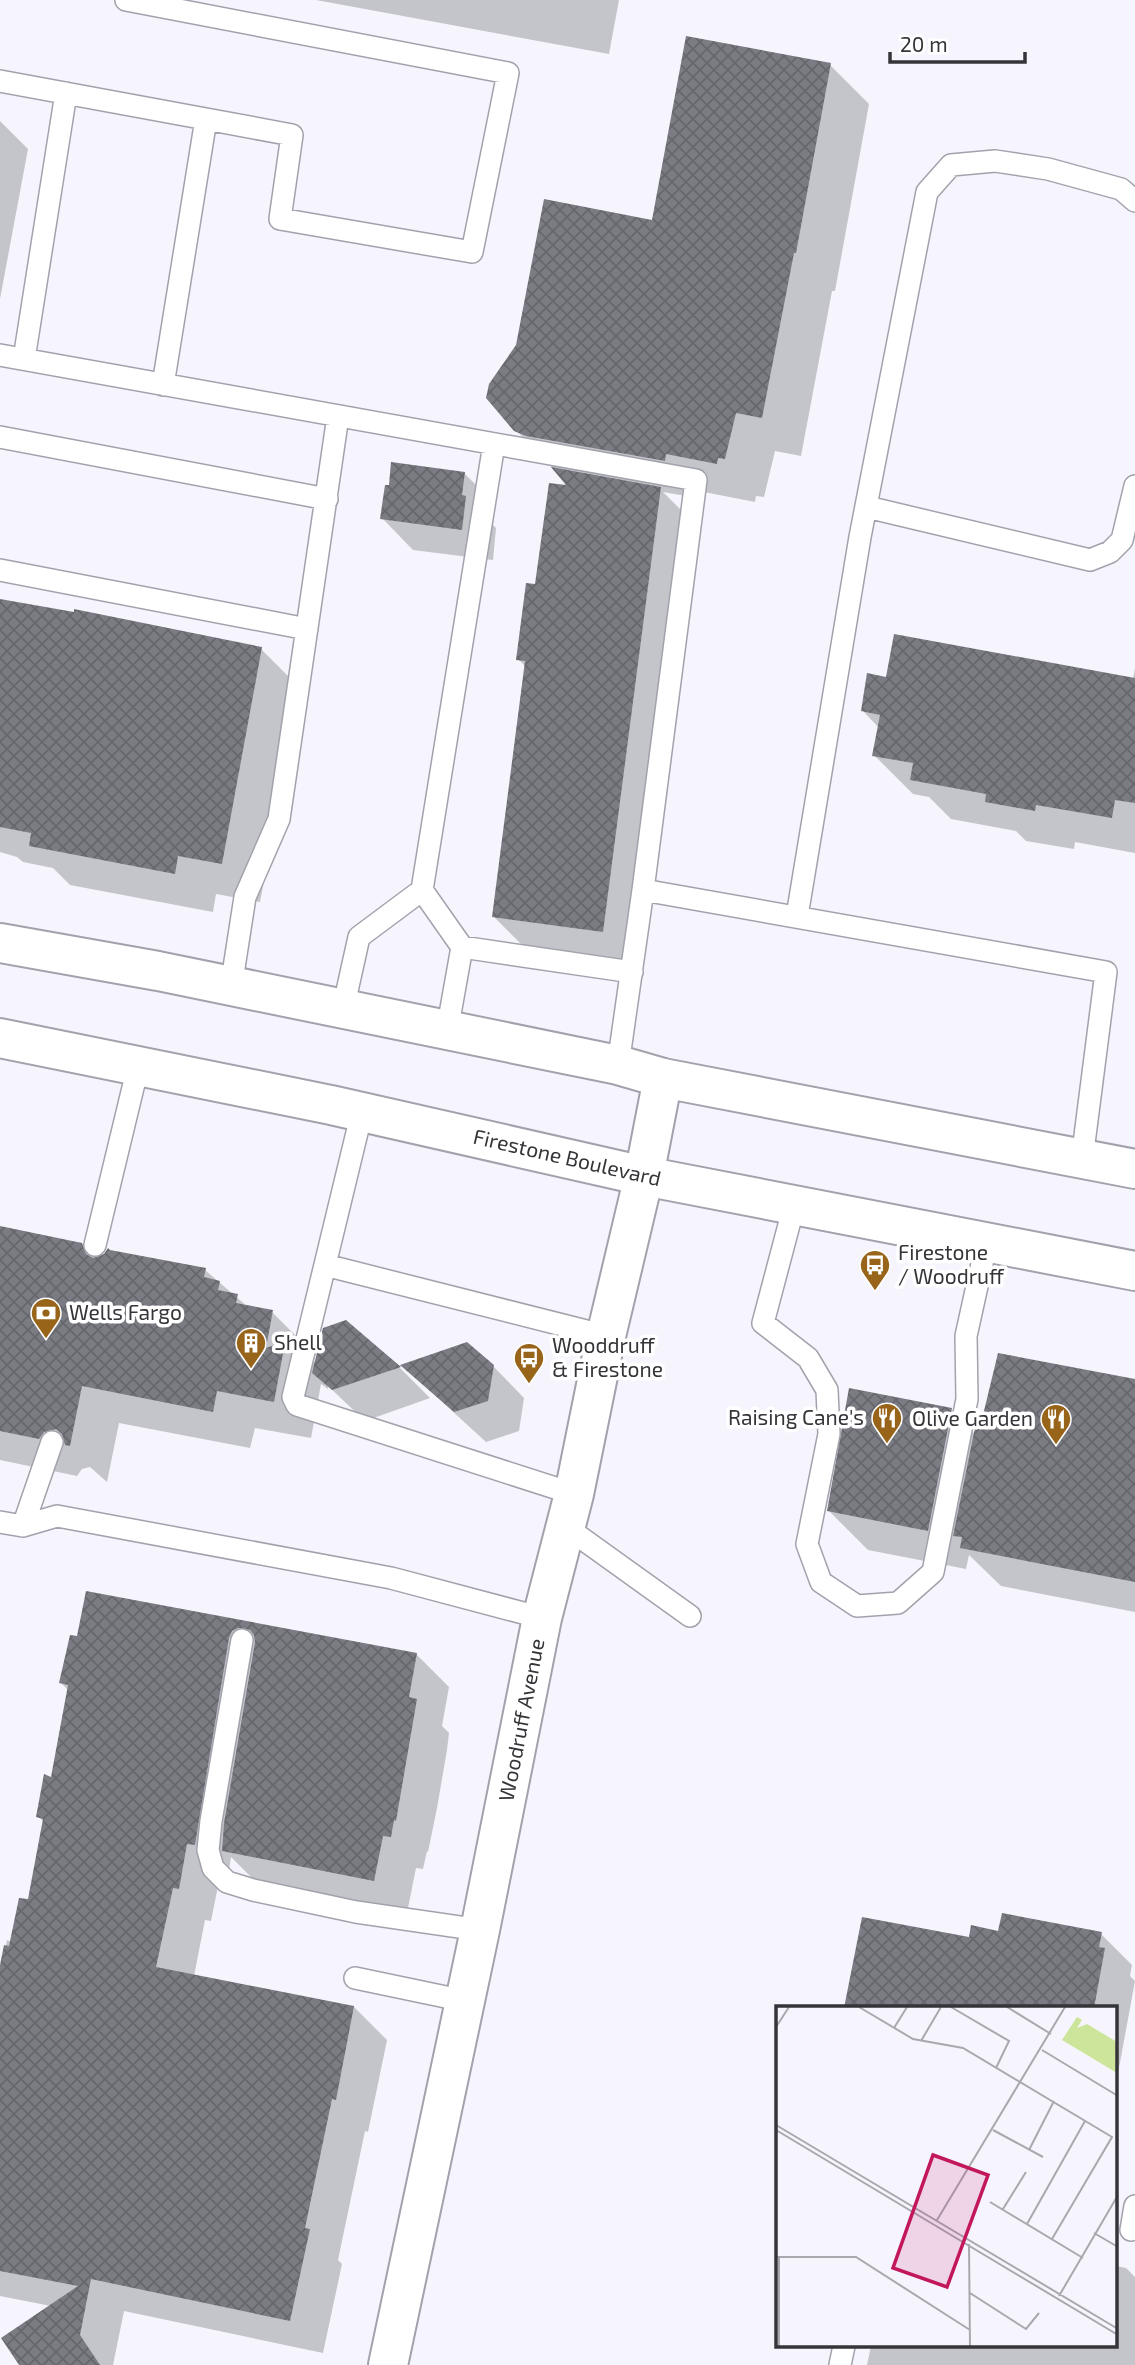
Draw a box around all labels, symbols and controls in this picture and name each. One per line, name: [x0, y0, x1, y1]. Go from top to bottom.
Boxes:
scale bar: [890, 21, 1025, 65]
text: 20 m: [900, 31, 948, 56]
street label: Firestone Boulevard: [471, 1123, 664, 1190]
place label: Firestone / Woodruff: [898, 1239, 1005, 1288]
bus stop icon: Firestone / Woodruff: [858, 1248, 892, 1292]
bank icon: Wells Fargo: [29, 1296, 63, 1340]
place label: Wells Fargo: [69, 1299, 182, 1324]
building icon: Shell: [234, 1326, 268, 1370]
place label: Shell: [274, 1329, 322, 1354]
place label: Wooddruff & Firestone: [552, 1332, 663, 1381]
bus stop icon: Wooddruff & Firestone: [512, 1341, 546, 1385]
restaurant icon: Raising Cane's: [870, 1401, 904, 1445]
restaurant icon: Olive Garden: [1039, 1402, 1073, 1446]
place label: Raising Cane's: [728, 1404, 864, 1429]
place label: Olive Garden: [912, 1405, 1033, 1430]
street label: Woodruff Avenue: [492, 1636, 549, 1803]
inset map: [776, 2006, 1118, 2348]

